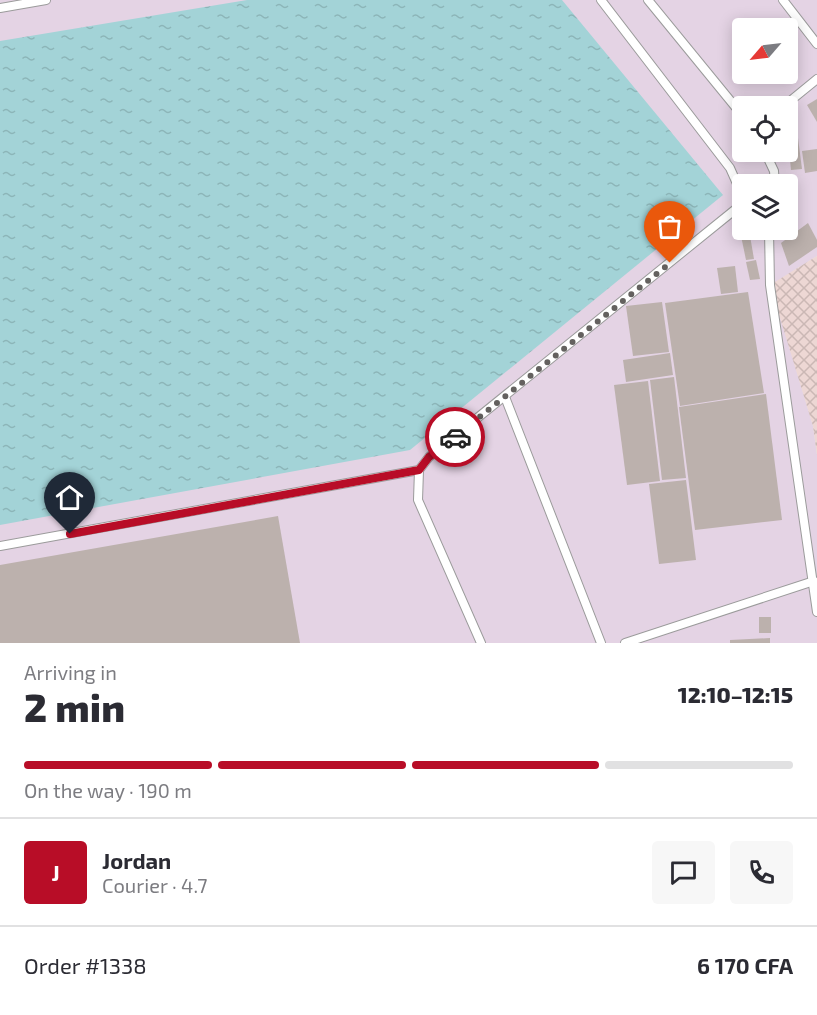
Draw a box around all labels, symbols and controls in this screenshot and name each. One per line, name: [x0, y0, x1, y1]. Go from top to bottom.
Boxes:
north arrow: [732, 18, 798, 84]
map controls: [732, 18, 798, 240]
button: locate: [732, 96, 798, 162]
button: layers: [732, 174, 798, 240]
pin: [644, 201, 695, 263]
icon: bag: [653, 210, 686, 243]
courier: [425, 407, 485, 467]
icon: car: [439, 421, 472, 454]
pin: [44, 472, 95, 534]
icon: home: [53, 481, 86, 514]
text: Arriving in: [24, 660, 117, 684]
text: 12:10–12:15: [678, 681, 793, 707]
text: 2 min: [24, 683, 125, 730]
text: On the way · 190 m: [24, 778, 192, 802]
button: chat: [652, 841, 715, 904]
button: phone: [730, 841, 793, 904]
text: Jordan: [102, 847, 171, 873]
text: J: [51, 859, 60, 885]
text: Courier · 4.7: [102, 873, 208, 897]
text: Order #1338: [24, 952, 147, 978]
text: 6 170 CFA: [697, 952, 793, 978]

